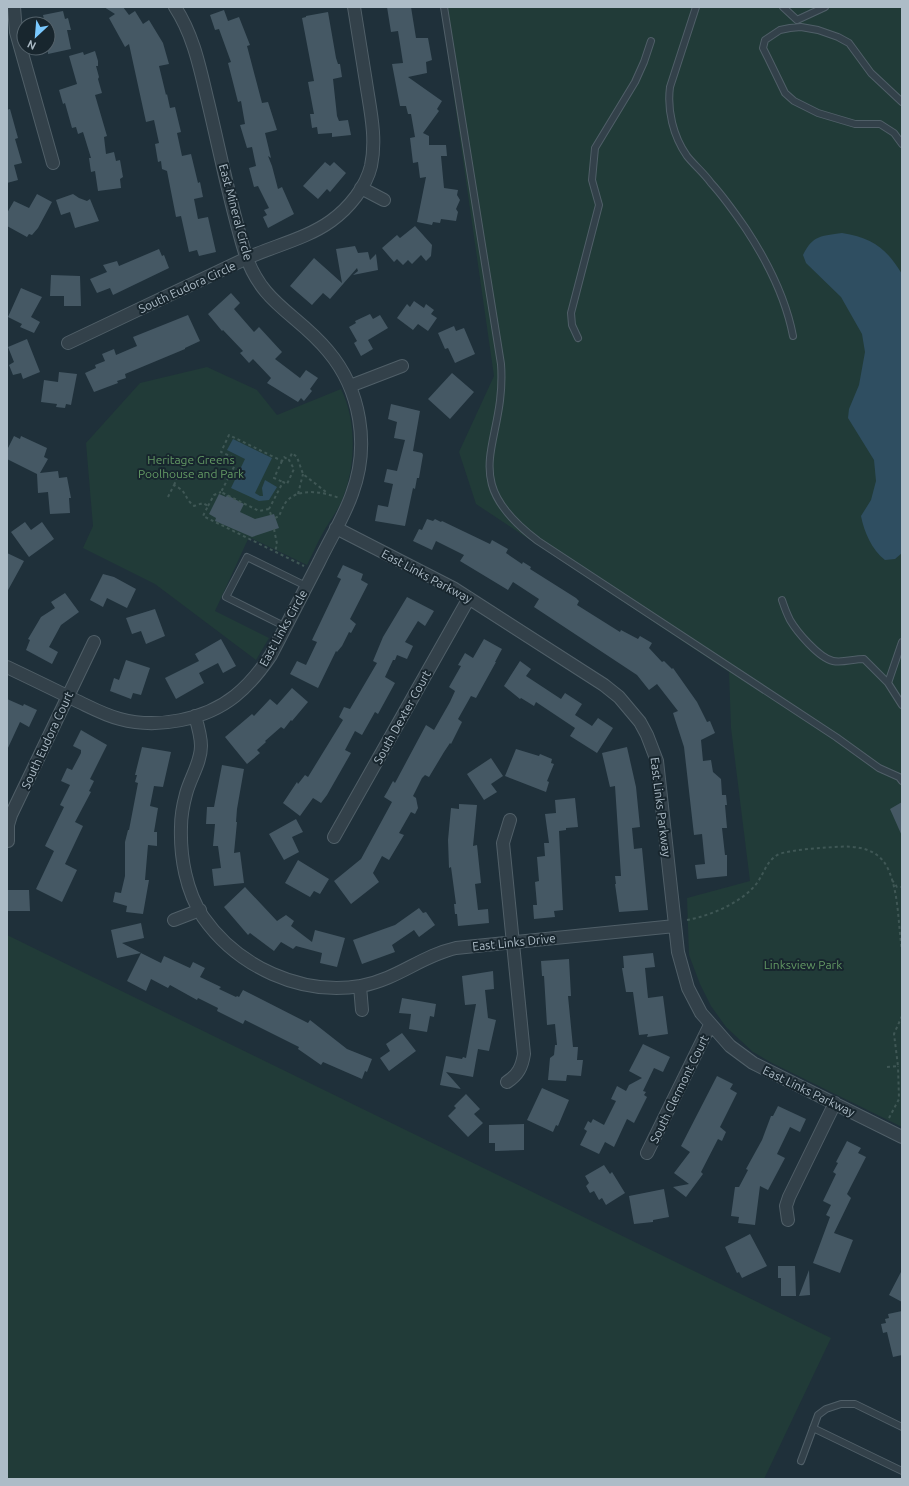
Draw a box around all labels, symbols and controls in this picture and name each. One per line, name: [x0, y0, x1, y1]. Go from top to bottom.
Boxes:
north arrow: [16, 16, 56, 56]
text: N: [25, 38, 38, 52]
street label: East Mineral Circle: [217, 162, 255, 262]
street label: South Eudora Circle: [136, 259, 238, 315]
park label: Heritage Greens Poolhouse and Park: [138, 453, 244, 480]
street label: East Links Parkway: [380, 547, 475, 605]
street label: East Links Circle: [257, 587, 309, 669]
street label: South Dexter Court: [371, 668, 433, 766]
street label: South Eudora Court: [19, 689, 75, 791]
street label: East Links Parkway: [648, 756, 674, 858]
street label: East Links Drive: [472, 931, 556, 953]
park label: Linksview Park: [764, 958, 842, 971]
street label: South Clermont Court: [647, 1033, 711, 1145]
street label: East Links Parkway: [761, 1063, 857, 1119]

